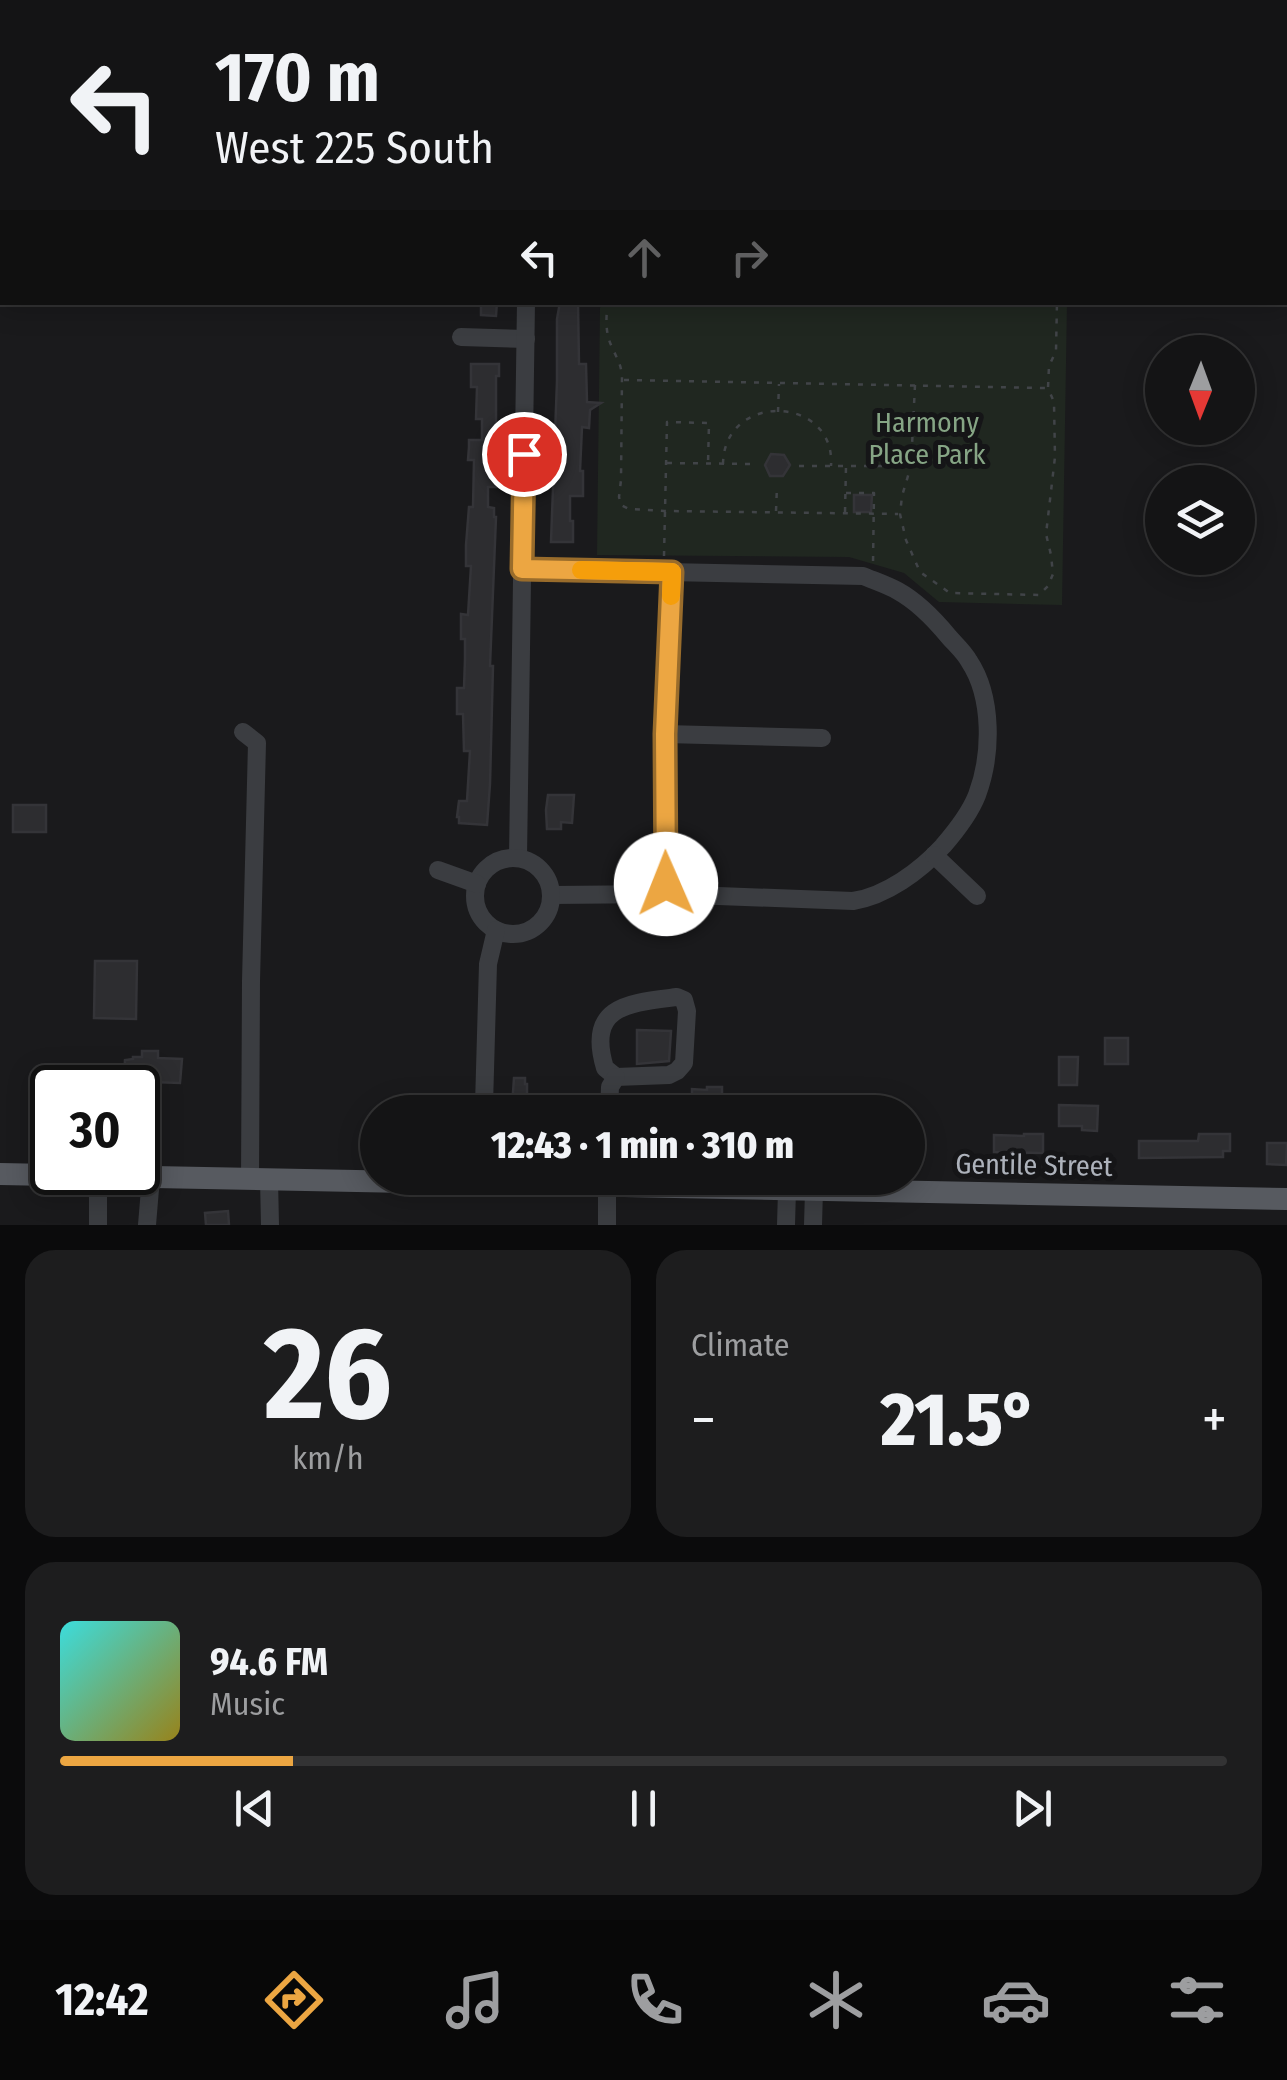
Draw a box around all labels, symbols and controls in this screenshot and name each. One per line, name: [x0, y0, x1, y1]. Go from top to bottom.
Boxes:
text: 170 m: [215, 36, 380, 120]
icon: left: [50, 40, 180, 170]
text: West 225 South: [215, 121, 494, 175]
icon: left: [512, 230, 567, 285]
icon: ahead: [617, 230, 672, 285]
icon: right: [722, 230, 777, 285]
north arrow: [1145, 335, 1255, 445]
map controls: [1145, 335, 1255, 575]
park label: Harmony Place Park: [869, 406, 986, 471]
pin: [482, 412, 567, 497]
icon: arrive: [497, 427, 552, 482]
button: layers: [1145, 465, 1255, 575]
position arrow: [614, 832, 718, 936]
speed limit sign: 30: [30, 1065, 160, 1195]
text: 12:43 · 1 min · 310 m: [491, 1122, 794, 1168]
street label: Gentile Street: [955, 1147, 1114, 1183]
text: 26: [264, 1296, 392, 1452]
text: Climate: [691, 1326, 790, 1364]
text: 21.5°: [881, 1375, 1037, 1465]
text: −: [691, 1387, 716, 1453]
text: +: [1202, 1387, 1227, 1453]
text: km/h: [292, 1439, 364, 1477]
text: 94.6 FM: [210, 1639, 328, 1685]
text: Music: [210, 1685, 285, 1723]
icon: previous: [227, 1781, 282, 1836]
icon: pause: [616, 1781, 671, 1836]
icon: next: [1005, 1781, 1060, 1836]
icon: directions: [259, 1965, 329, 2035]
icon: music: [440, 1965, 510, 2035]
icon: phone: [620, 1965, 690, 2035]
icon: climate: [801, 1965, 871, 2035]
icon: car: [981, 1965, 1051, 2035]
icon: filters: [1162, 1965, 1232, 2035]
text: 12:42: [55, 1973, 149, 2027]

